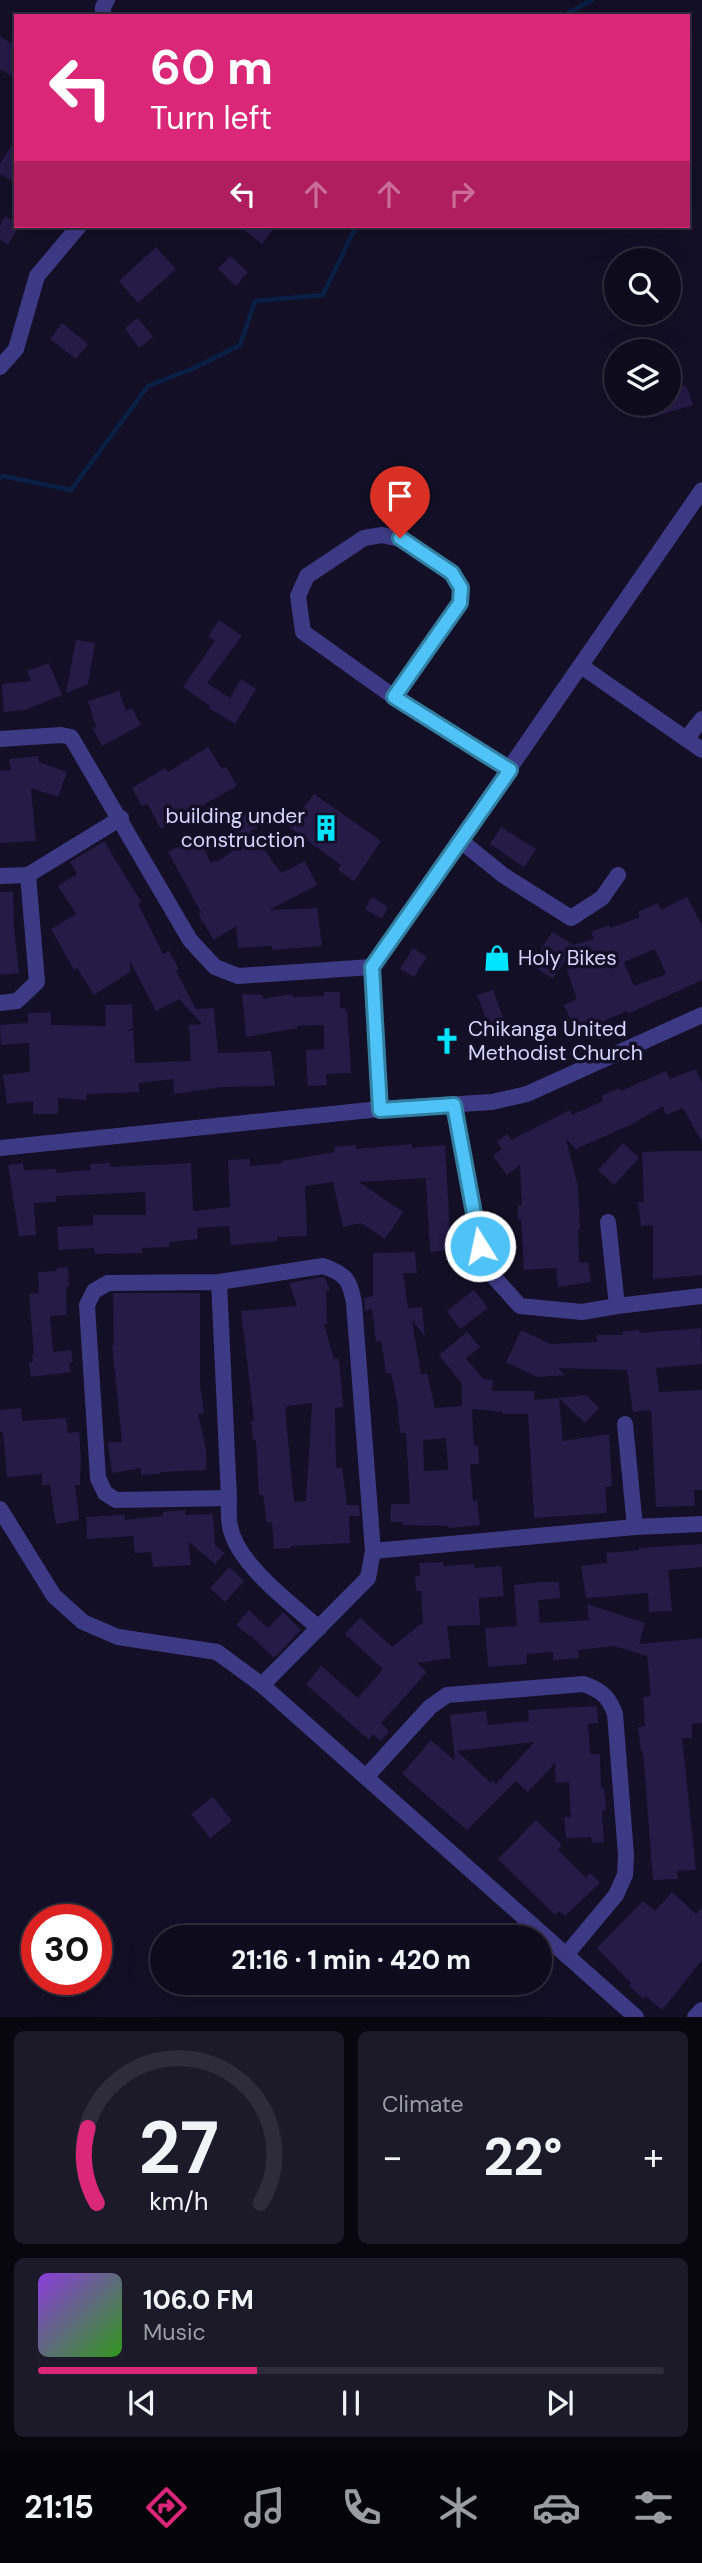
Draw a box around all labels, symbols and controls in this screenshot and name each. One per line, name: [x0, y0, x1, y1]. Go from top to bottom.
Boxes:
text: 60 m: [150, 35, 273, 99]
icon: left: [35, 42, 126, 133]
text: Turn left: [150, 97, 272, 139]
icon: left: [224, 175, 262, 213]
icon: ahead: [297, 175, 335, 213]
icon: ahead: [370, 175, 408, 213]
icon: right: [443, 175, 481, 213]
map controls: [604, 248, 681, 416]
button: search: [604, 248, 681, 325]
button: layers: [604, 339, 681, 416]
pin: [370, 466, 430, 538]
icon: arrive: [381, 477, 419, 515]
place label: building under construction: [166, 802, 305, 854]
building icon: building under construction: [311, 813, 341, 843]
shop icon: Holy Bikes: [482, 943, 512, 973]
place label: Holy Bikes: [518, 944, 617, 972]
place label: Chikanga United Methodist Church: [468, 1015, 643, 1067]
church icon: Chikanga United Methodist Church: [432, 1026, 462, 1056]
position arrow: [443, 1209, 517, 1283]
speed limit sign: 30: [21, 1904, 112, 1995]
text: 21:16 · 1 min · 420 m: [231, 1943, 471, 1977]
text: Climate: [382, 2089, 464, 2119]
text: 27: [139, 2102, 219, 2197]
text: 22°: [483, 2123, 563, 2191]
text: −: [382, 2132, 403, 2182]
text: +: [643, 2132, 664, 2182]
text: km/h: [149, 2185, 209, 2218]
text: 106.0 FM: [143, 2283, 254, 2317]
text: Music: [143, 2317, 206, 2347]
icon: previous: [123, 2384, 161, 2422]
icon: pause: [332, 2384, 370, 2422]
icon: next: [541, 2384, 579, 2422]
icon: directions: [142, 2483, 191, 2532]
icon: music: [240, 2483, 289, 2532]
icon: phone: [337, 2483, 386, 2532]
icon: climate: [434, 2483, 483, 2532]
icon: car: [532, 2483, 581, 2532]
icon: filters: [629, 2483, 678, 2532]
text: 21:15: [24, 2486, 94, 2528]

